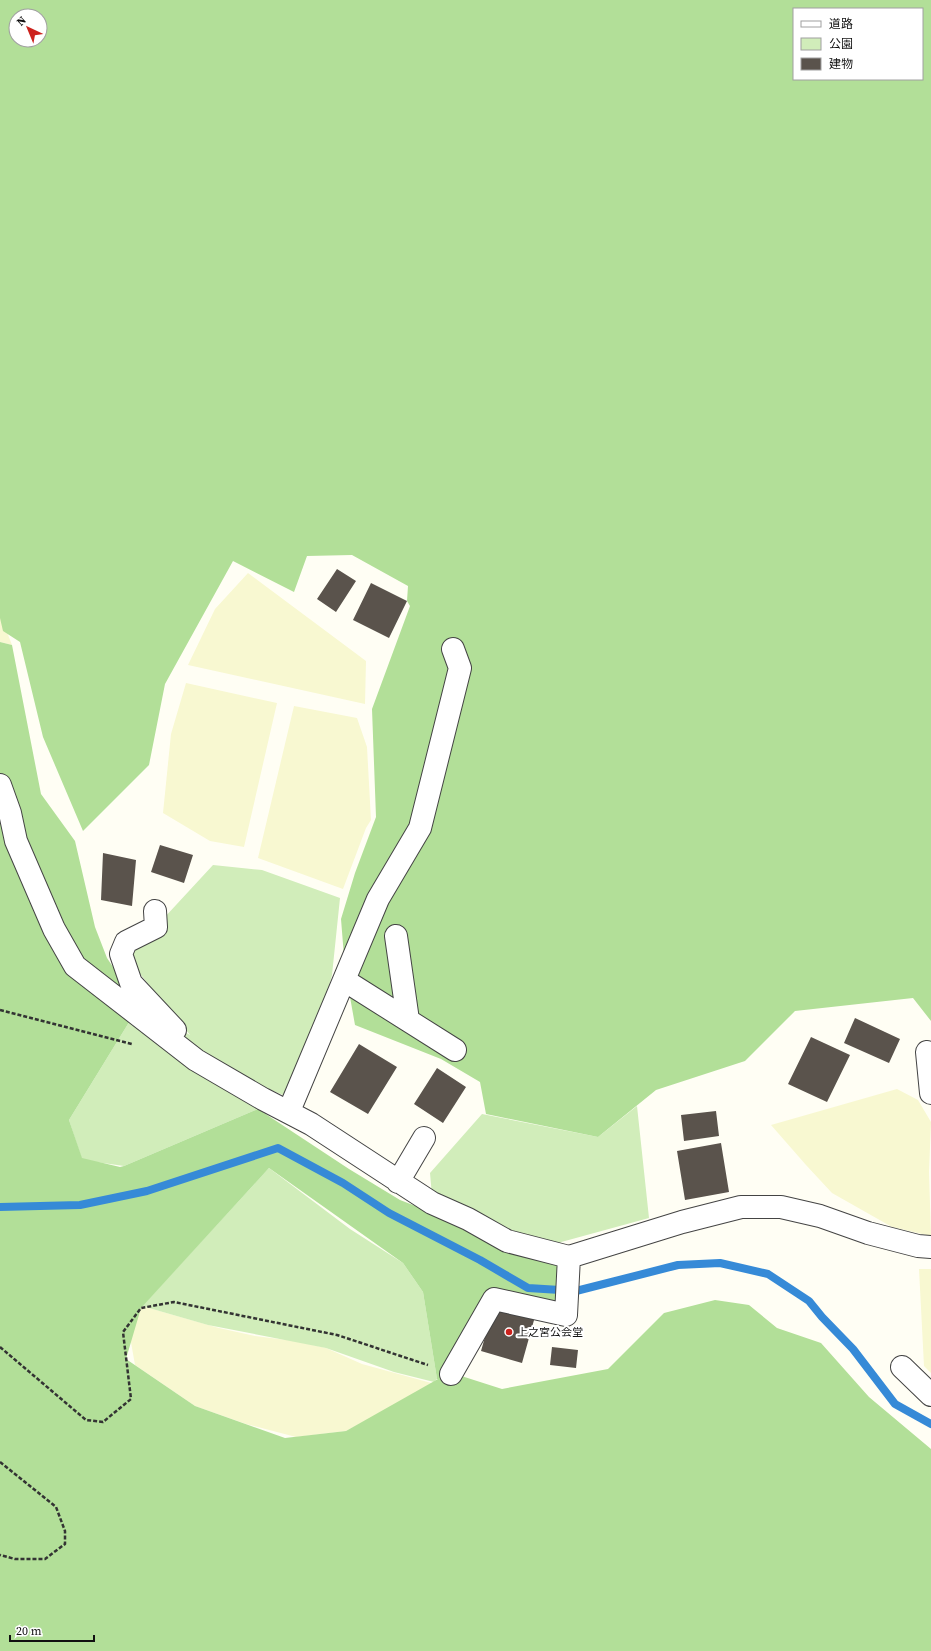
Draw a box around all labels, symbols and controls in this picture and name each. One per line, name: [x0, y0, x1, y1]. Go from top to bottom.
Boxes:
north arrow: [8, 8, 48, 48]
legend: [793, 8, 923, 80]
text: N: [13, 13, 29, 29]
text: 道路: [829, 16, 853, 32]
text: 公園: [829, 36, 853, 52]
text: 建物: [829, 56, 853, 72]
place label: 上之宮公会堂: [517, 1325, 583, 1340]
marker: 上之宮公会堂: [504, 1327, 514, 1337]
scale bar: [10, 1617, 94, 1643]
text: 20 m: [16, 1623, 42, 1639]

